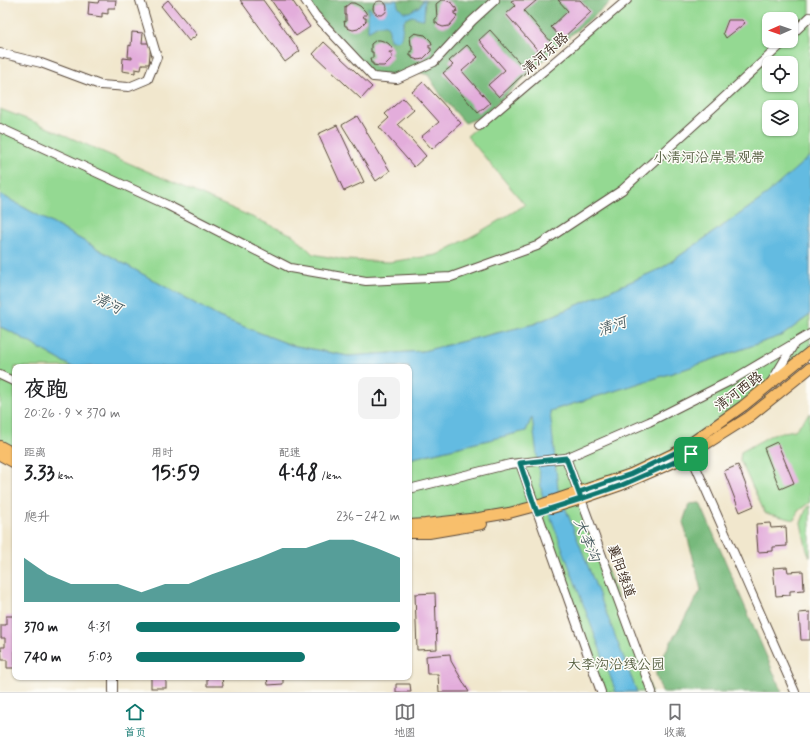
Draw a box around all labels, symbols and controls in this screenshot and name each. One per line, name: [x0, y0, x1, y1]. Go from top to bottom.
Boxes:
north arrow: [762, 12, 798, 48]
map controls: [762, 12, 798, 136]
street label: 清河东路: [519, 29, 573, 79]
button: locate: [762, 56, 798, 92]
button: layers: [762, 100, 798, 136]
park label: 小清河沿岸景观带: [653, 149, 765, 167]
water label: 清河: [90, 288, 128, 321]
water label: 清河: [595, 311, 633, 341]
street label: 清河西路: [711, 368, 766, 416]
text: 夜跑: [24, 376, 68, 404]
button: share: [358, 377, 400, 419]
text: 20:26 · 9 × 370 m: [24, 405, 120, 422]
pin: [674, 437, 708, 471]
icon: arrive: [680, 443, 702, 465]
text: 距离: [24, 446, 46, 460]
text: 用时: [151, 446, 173, 460]
text: 配速: [279, 446, 301, 460]
text: 3.33: [24, 460, 55, 487]
text: 15:59: [151, 460, 200, 487]
text: 4:48: [279, 460, 318, 487]
text: km: [55, 469, 74, 483]
text: /km: [318, 469, 342, 483]
text: 236–242 m: [336, 508, 400, 525]
text: 爬升: [24, 509, 50, 526]
water label: 大李沟: [568, 516, 605, 567]
street label: 襄阳绿道: [603, 542, 639, 601]
text: 370 m: [24, 619, 58, 636]
text: 4:31: [88, 619, 111, 636]
text: 740 m: [24, 649, 61, 666]
text: 5:03: [88, 649, 112, 666]
park label: 大李沟沿线公园: [567, 656, 665, 674]
tab: 首页: [124, 701, 146, 740]
tab: 地图: [394, 701, 416, 740]
tab: 收藏: [664, 701, 686, 740]

